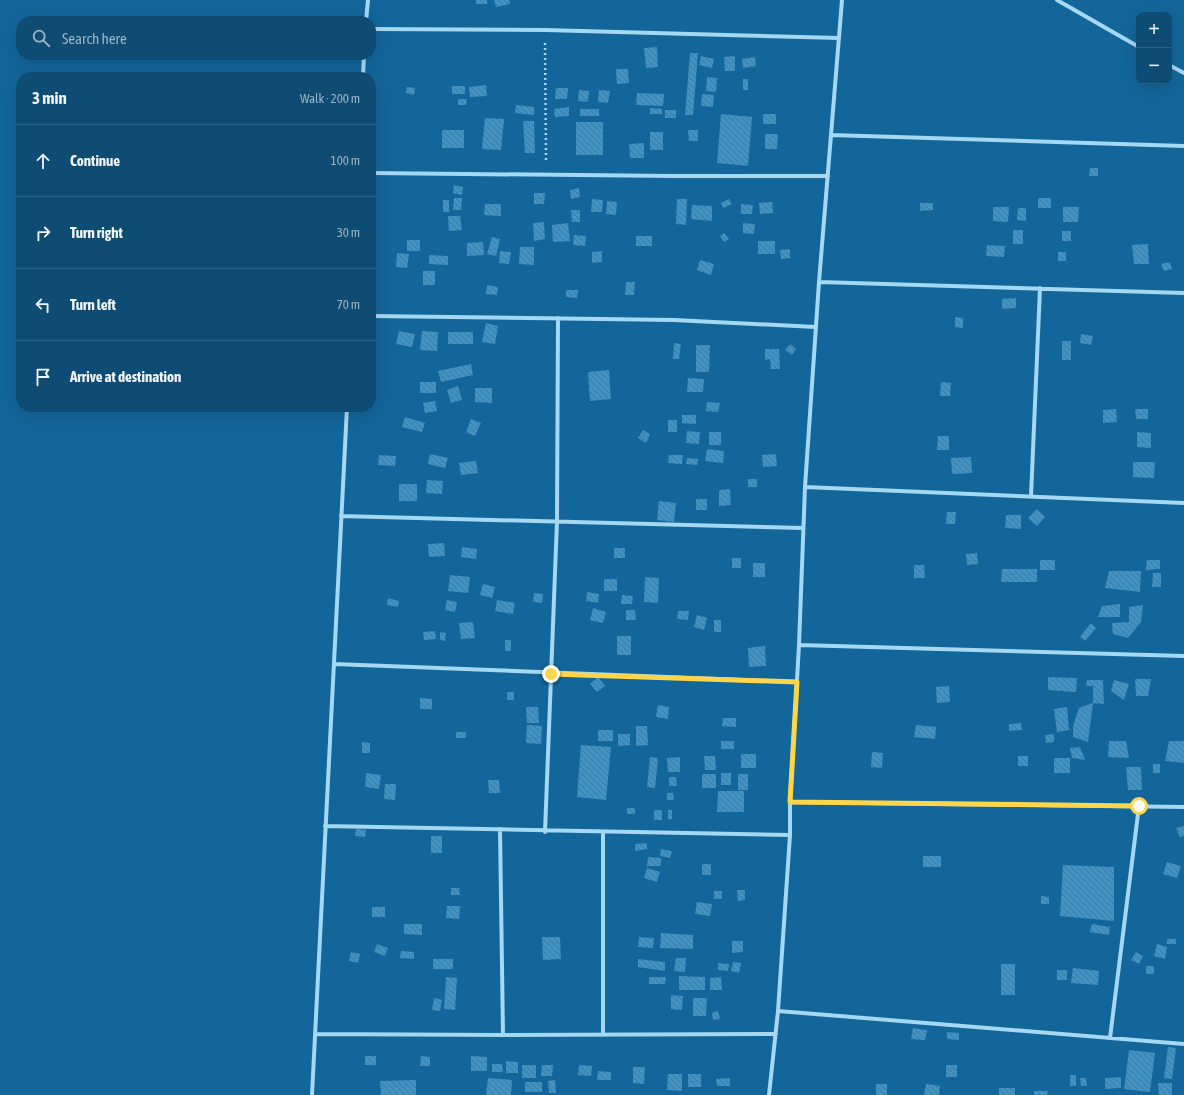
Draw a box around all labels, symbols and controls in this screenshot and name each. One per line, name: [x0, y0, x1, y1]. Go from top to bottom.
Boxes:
map controls: [1136, 12, 1172, 84]
button: +: [1136, 12, 1172, 48]
search box: [16, 16, 376, 60]
icon: search: [30, 27, 52, 49]
text: Search here: [62, 30, 127, 47]
button: −: [1136, 48, 1172, 84]
text: 3 min: [32, 88, 67, 108]
text: Walk · 200 m: [300, 91, 360, 106]
icon: ahead: [32, 150, 54, 172]
text: Continue: [70, 152, 120, 169]
text: 100 m: [331, 153, 360, 168]
icon: right: [32, 222, 54, 244]
text: Turn right: [70, 224, 123, 241]
text: 30 m: [337, 225, 360, 240]
icon: left: [32, 294, 54, 316]
text: Turn left: [70, 296, 116, 313]
text: 70 m: [337, 297, 360, 312]
icon: arrive: [32, 366, 54, 388]
text: Arrive at destination: [70, 368, 181, 385]
route end: [542, 665, 560, 683]
route start: [1130, 797, 1148, 815]

